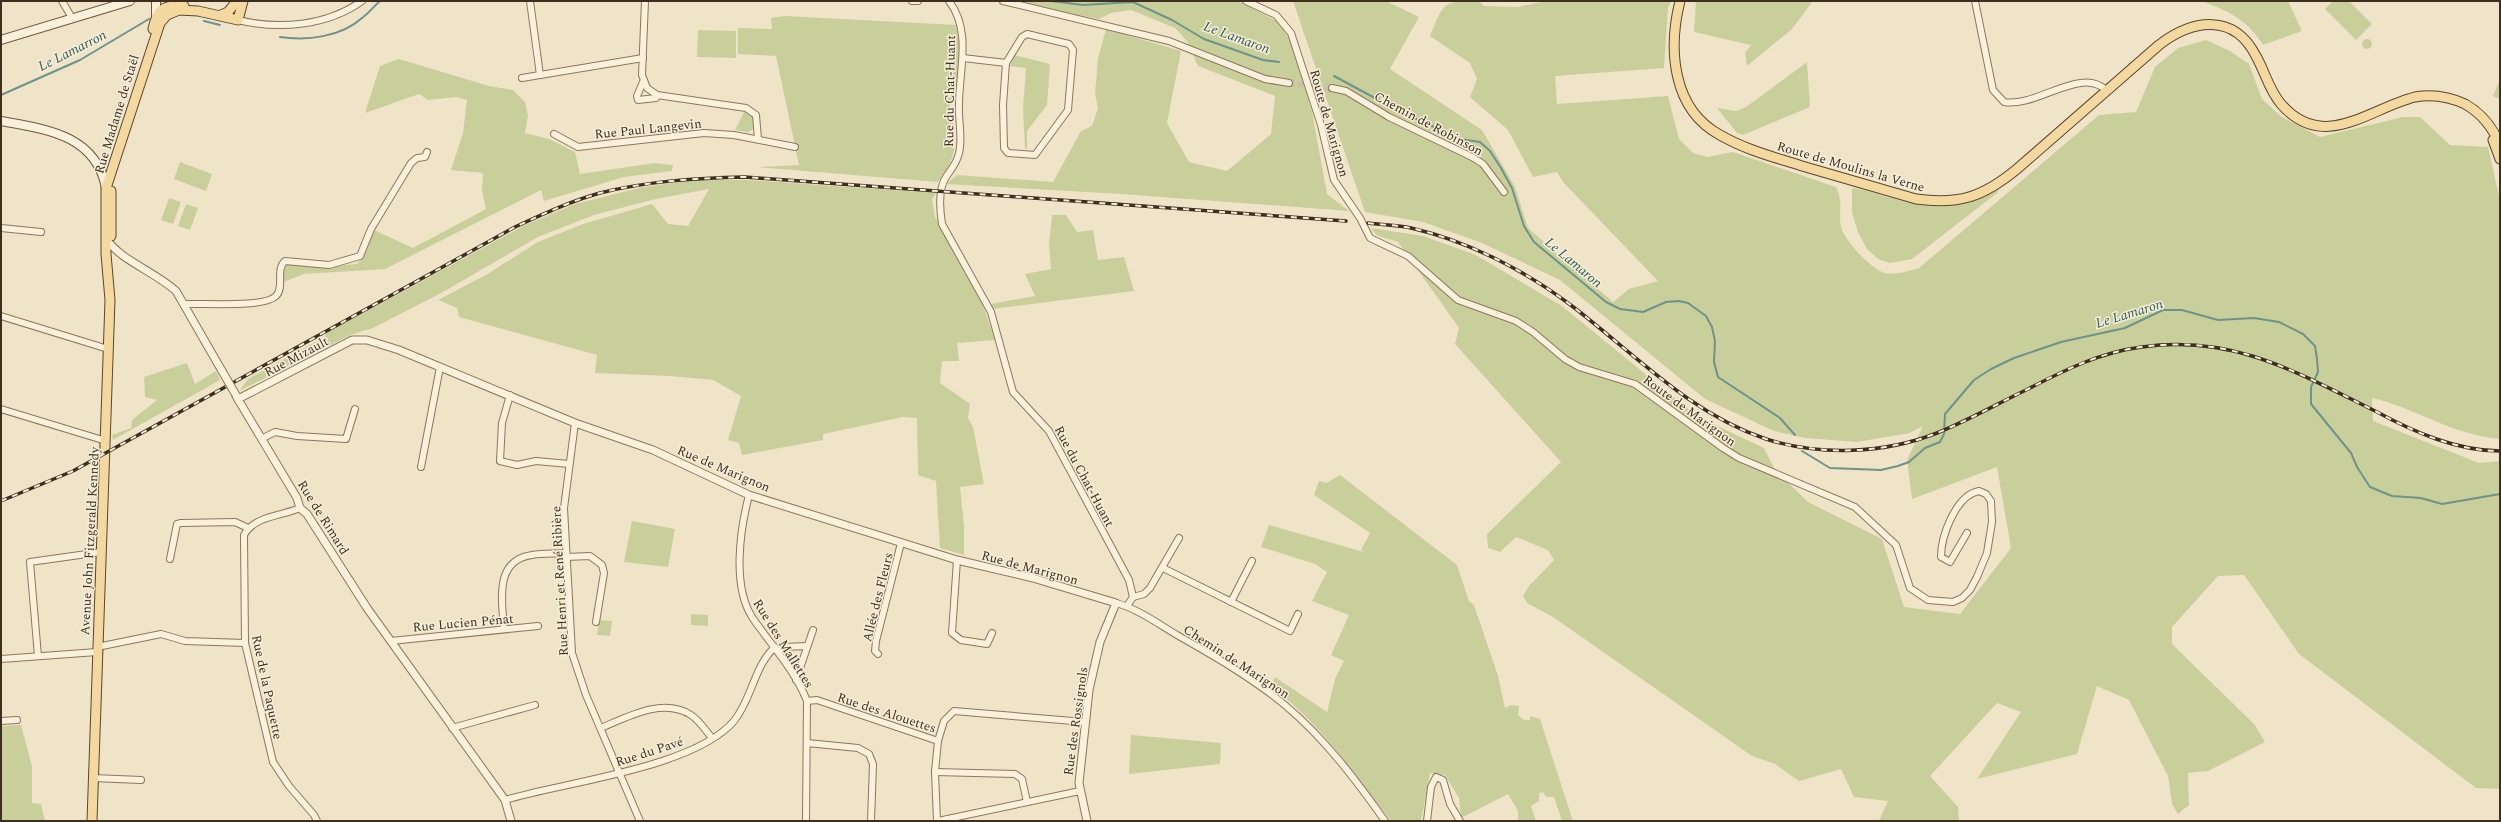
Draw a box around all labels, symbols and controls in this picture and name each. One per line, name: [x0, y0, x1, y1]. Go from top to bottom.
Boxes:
water label: Le Lamaron: [1200, 16, 1274, 59]
water label: Le Lamarron: [34, 24, 111, 77]
street label: Rue du Chat-Huant: [939, 34, 961, 147]
street label: Rue Madame de Staël: [89, 52, 145, 176]
street label: Route de Marignon: [1304, 67, 1354, 180]
street label: Chemin de Robinson: [1371, 87, 1487, 161]
street label: Rue Paul Langevin: [594, 113, 703, 145]
street label: Route de Moulins la Verne: [1775, 136, 1927, 198]
water label: Le Lamaron: [1540, 232, 1608, 293]
water label: Le Lamaron: [2093, 293, 2166, 334]
street label: Rue Mizault: [261, 331, 333, 382]
street label: Route de Marignon: [1639, 370, 1741, 452]
street label: Rue du Chat-Huant: [1049, 422, 1119, 531]
street label: Rue de Marignon: [674, 440, 774, 498]
street label: Avenue John Fitzgerald Kennedy: [75, 446, 105, 636]
street label: Rue de Rimard: [292, 476, 354, 559]
street label: Rue Henri et René Ribière: [546, 505, 574, 656]
street label: Rue de Marignon: [979, 545, 1081, 591]
street label: Allée des Fleurs: [857, 550, 899, 644]
street label: Rue des Mallettes: [748, 595, 819, 692]
street label: Rue Lucien Pénat: [412, 609, 515, 637]
street label: Chemin de Marignon: [1179, 620, 1294, 704]
street label: Rue de la Paquette: [246, 633, 288, 741]
street label: Rue des Rossignols: [1058, 665, 1094, 777]
street label: Rue des Alouettes: [835, 688, 939, 738]
street label: Rue du Pavé: [613, 732, 686, 772]

